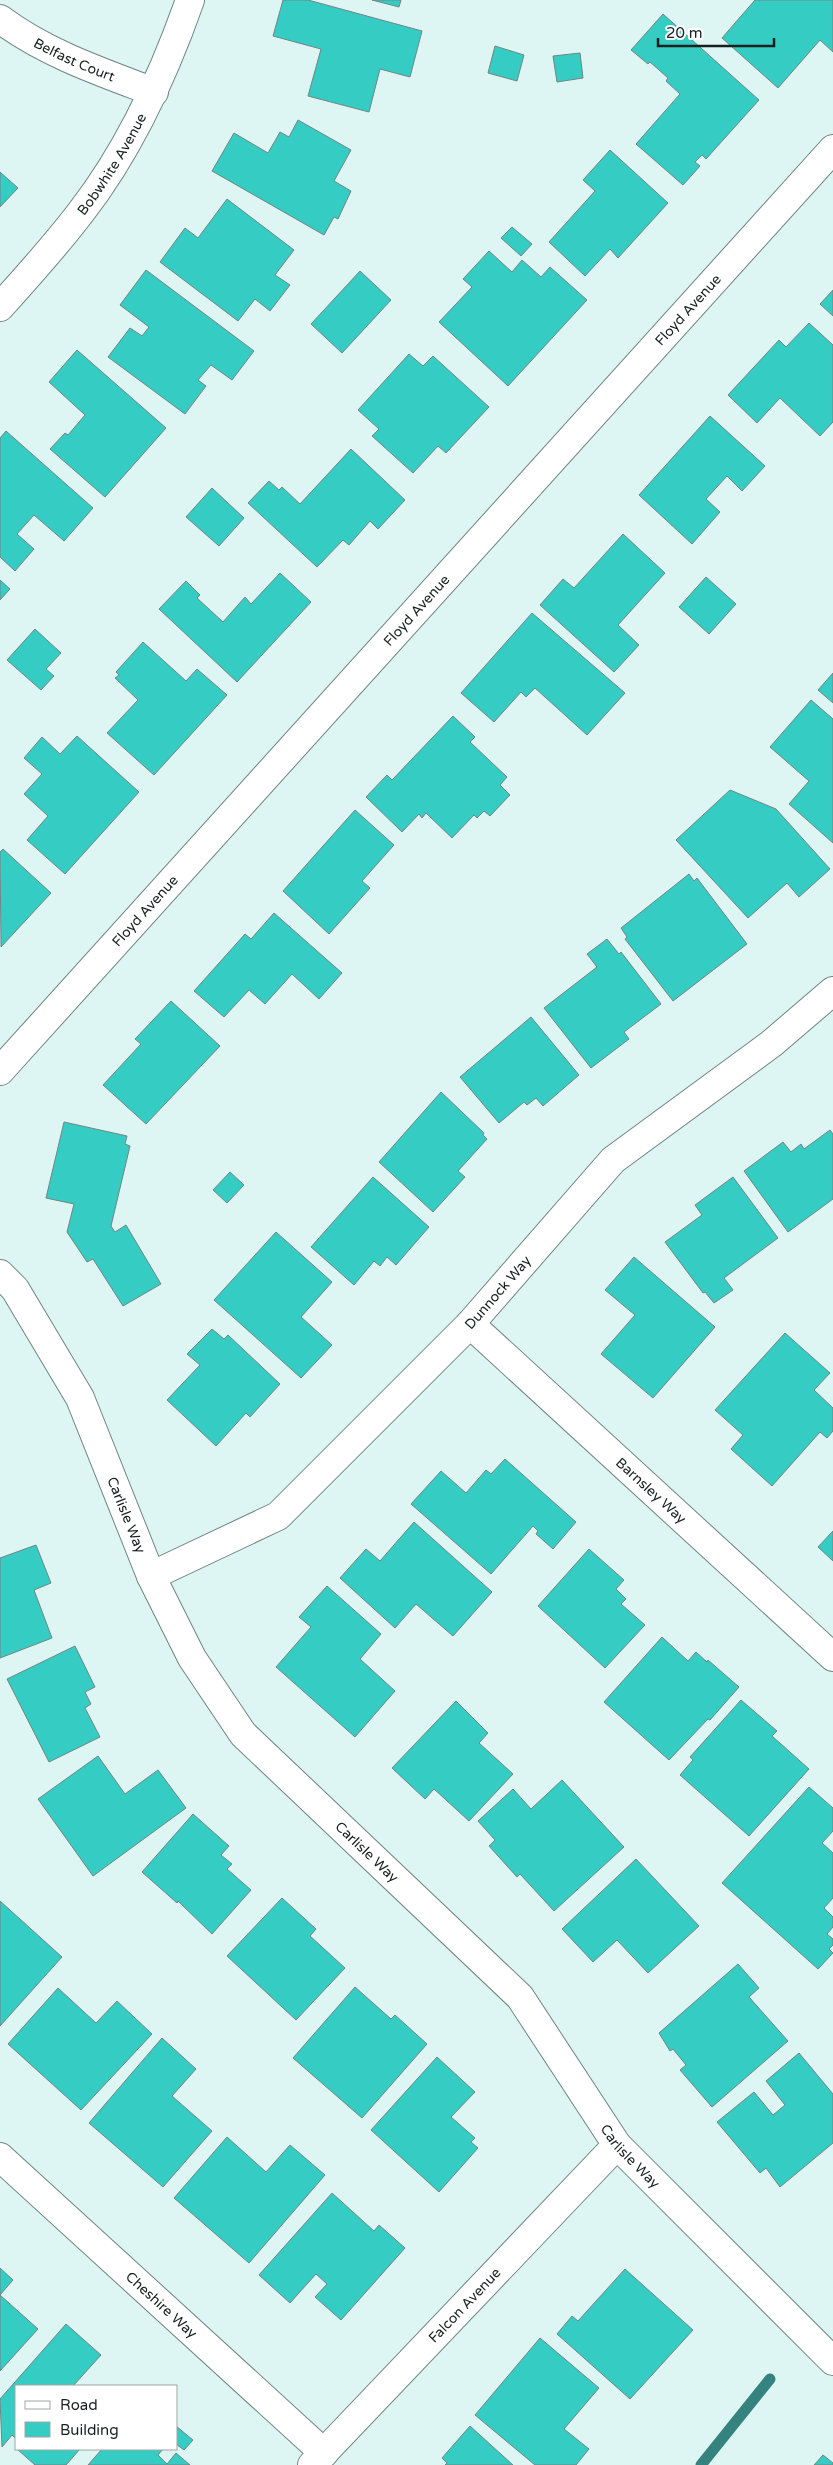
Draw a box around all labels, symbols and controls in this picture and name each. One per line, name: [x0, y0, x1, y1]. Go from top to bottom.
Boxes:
scale bar: [658, 15, 774, 47]
text: 20 m: [666, 24, 703, 42]
street label: Belfast Court: [31, 34, 118, 86]
street label: Bobwhite Avenue: [74, 110, 150, 219]
street label: Floyd Avenue: [652, 271, 725, 349]
street label: Floyd Avenue: [380, 571, 453, 650]
street label: Floyd Avenue: [109, 872, 182, 950]
street label: Dunnock Way: [461, 1252, 535, 1333]
street label: Barnsley Way: [612, 1454, 690, 1528]
street label: Carlisle Way: [103, 1474, 149, 1556]
street label: Carlisle Way: [332, 1818, 402, 1886]
street label: Carlisle Way: [597, 2121, 664, 2192]
street label: Falcon Avenue: [425, 2264, 505, 2346]
street label: Cheshire Way: [122, 2268, 201, 2342]
legend: [15, 2385, 178, 2450]
text: Road: [60, 2396, 98, 2414]
text: Building: [60, 2421, 119, 2439]

